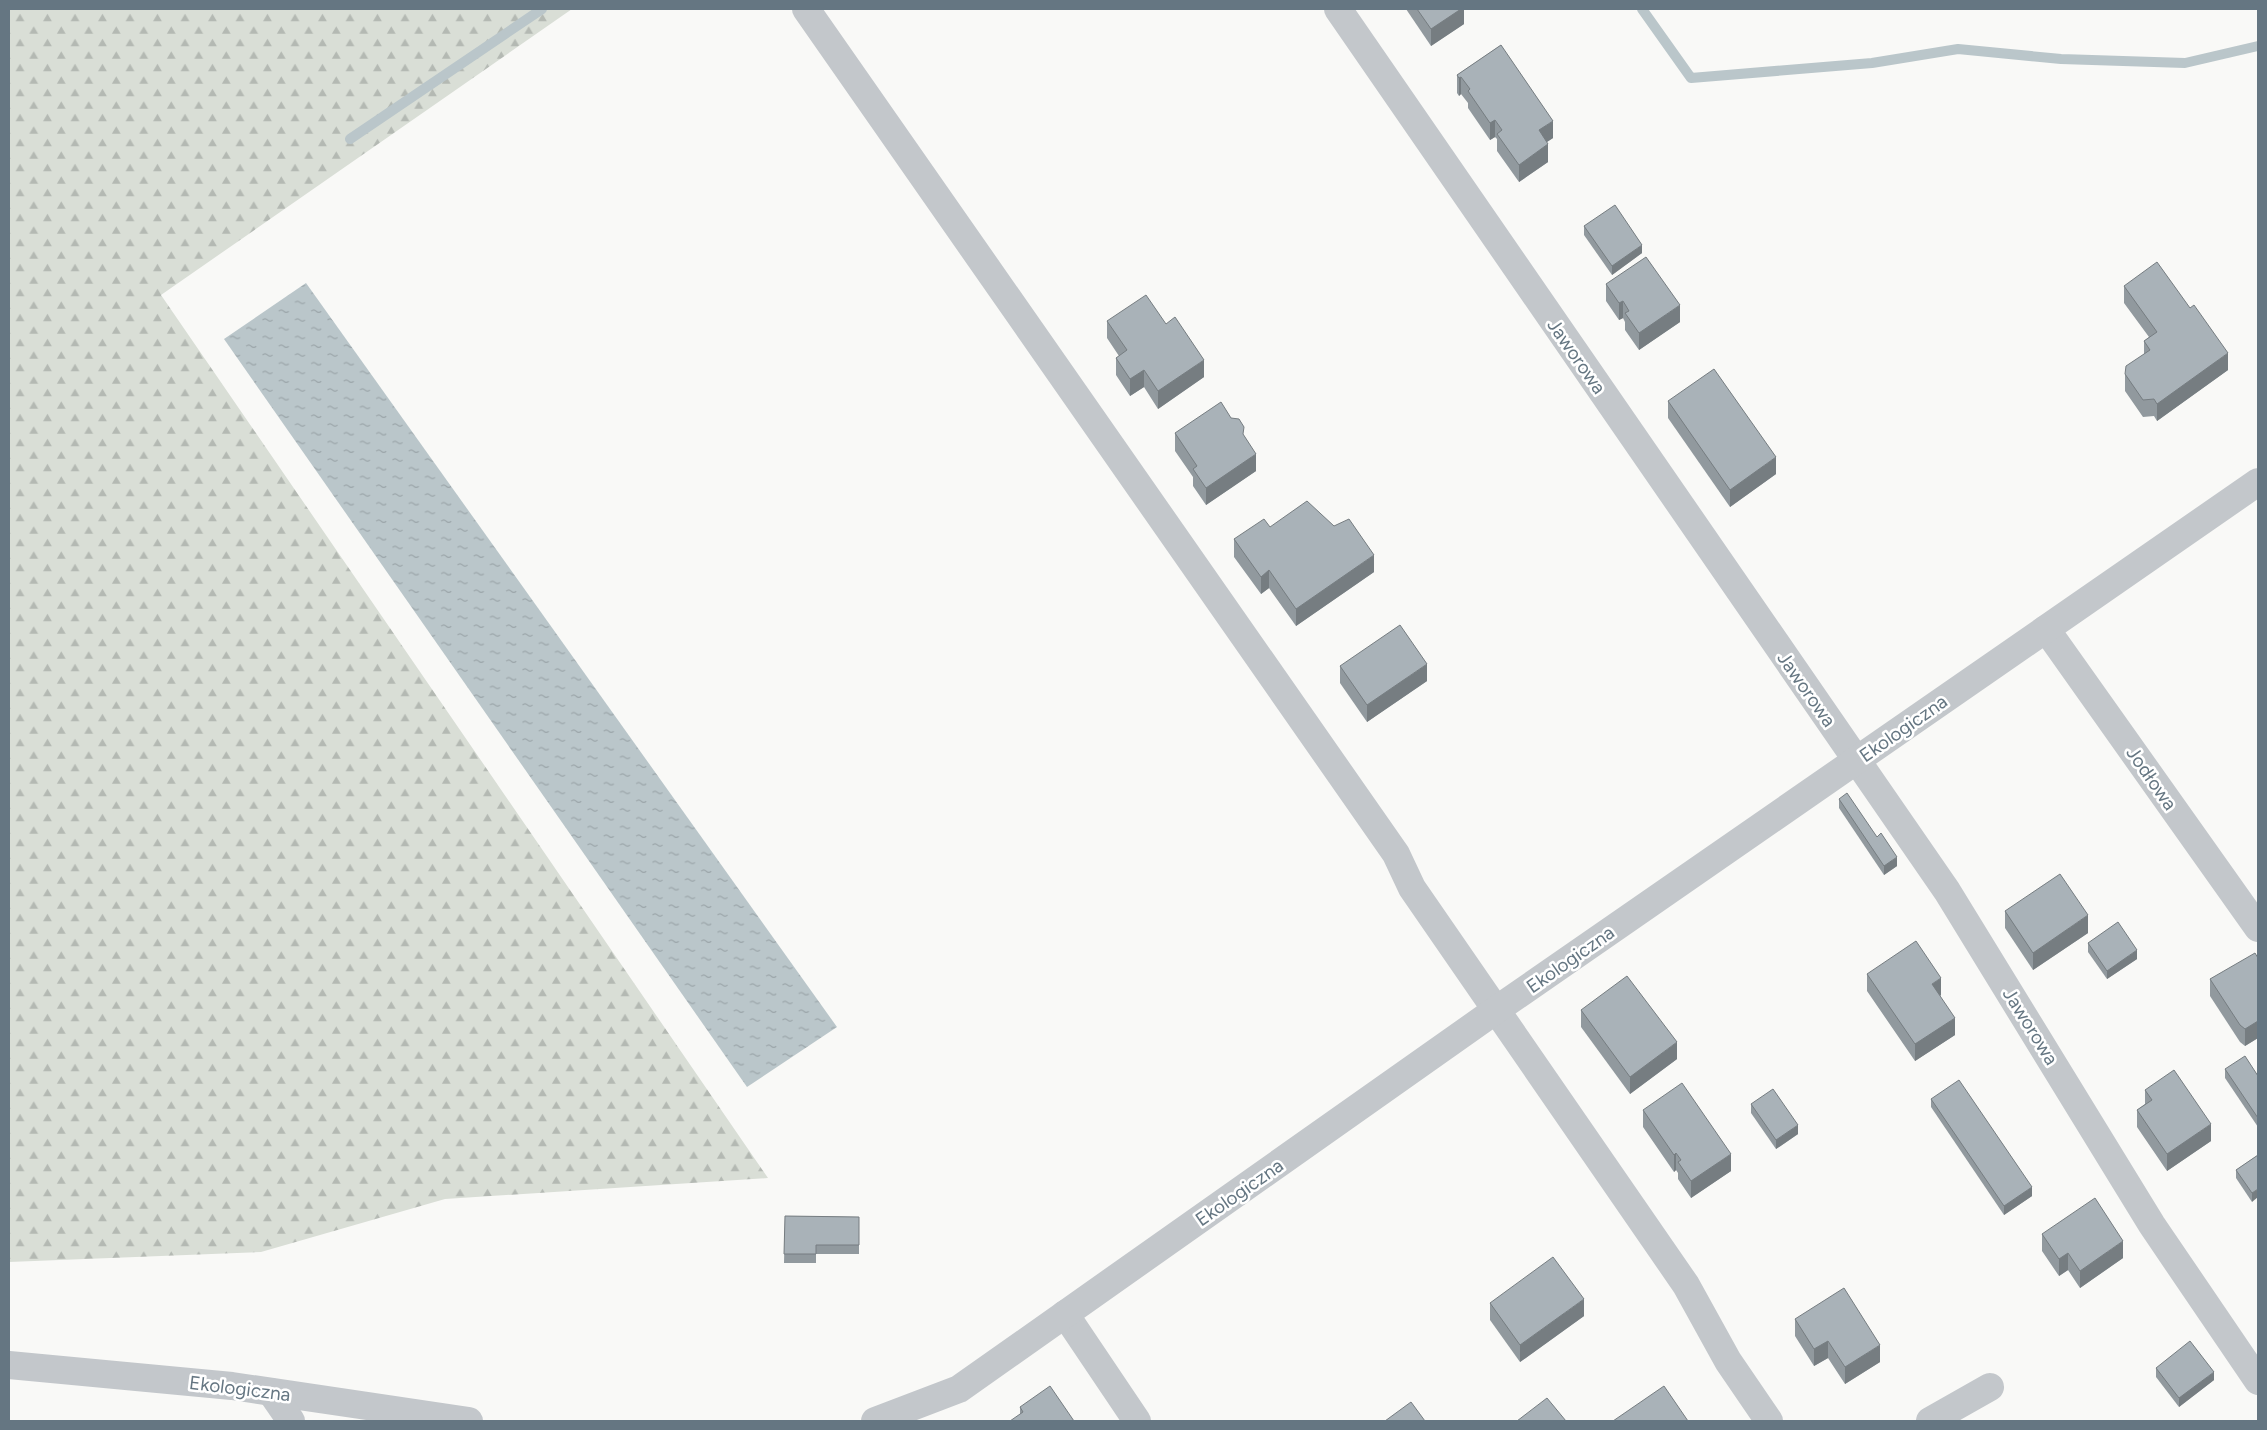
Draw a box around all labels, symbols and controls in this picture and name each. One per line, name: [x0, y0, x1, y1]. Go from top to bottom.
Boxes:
street label: Jaworowa: [1542, 314, 1611, 398]
street label: Jaworowa: [1772, 647, 1841, 731]
street label: Ekologiczna: [1855, 690, 1952, 767]
street label: Jodłowa: [2121, 742, 2182, 815]
street label: Ekologiczna: [1522, 921, 1619, 998]
street label: Jaworowa: [1998, 983, 2063, 1069]
street label: Ekologiczna: [1191, 1154, 1288, 1231]
street label: Ekologiczna: [188, 1371, 292, 1406]

